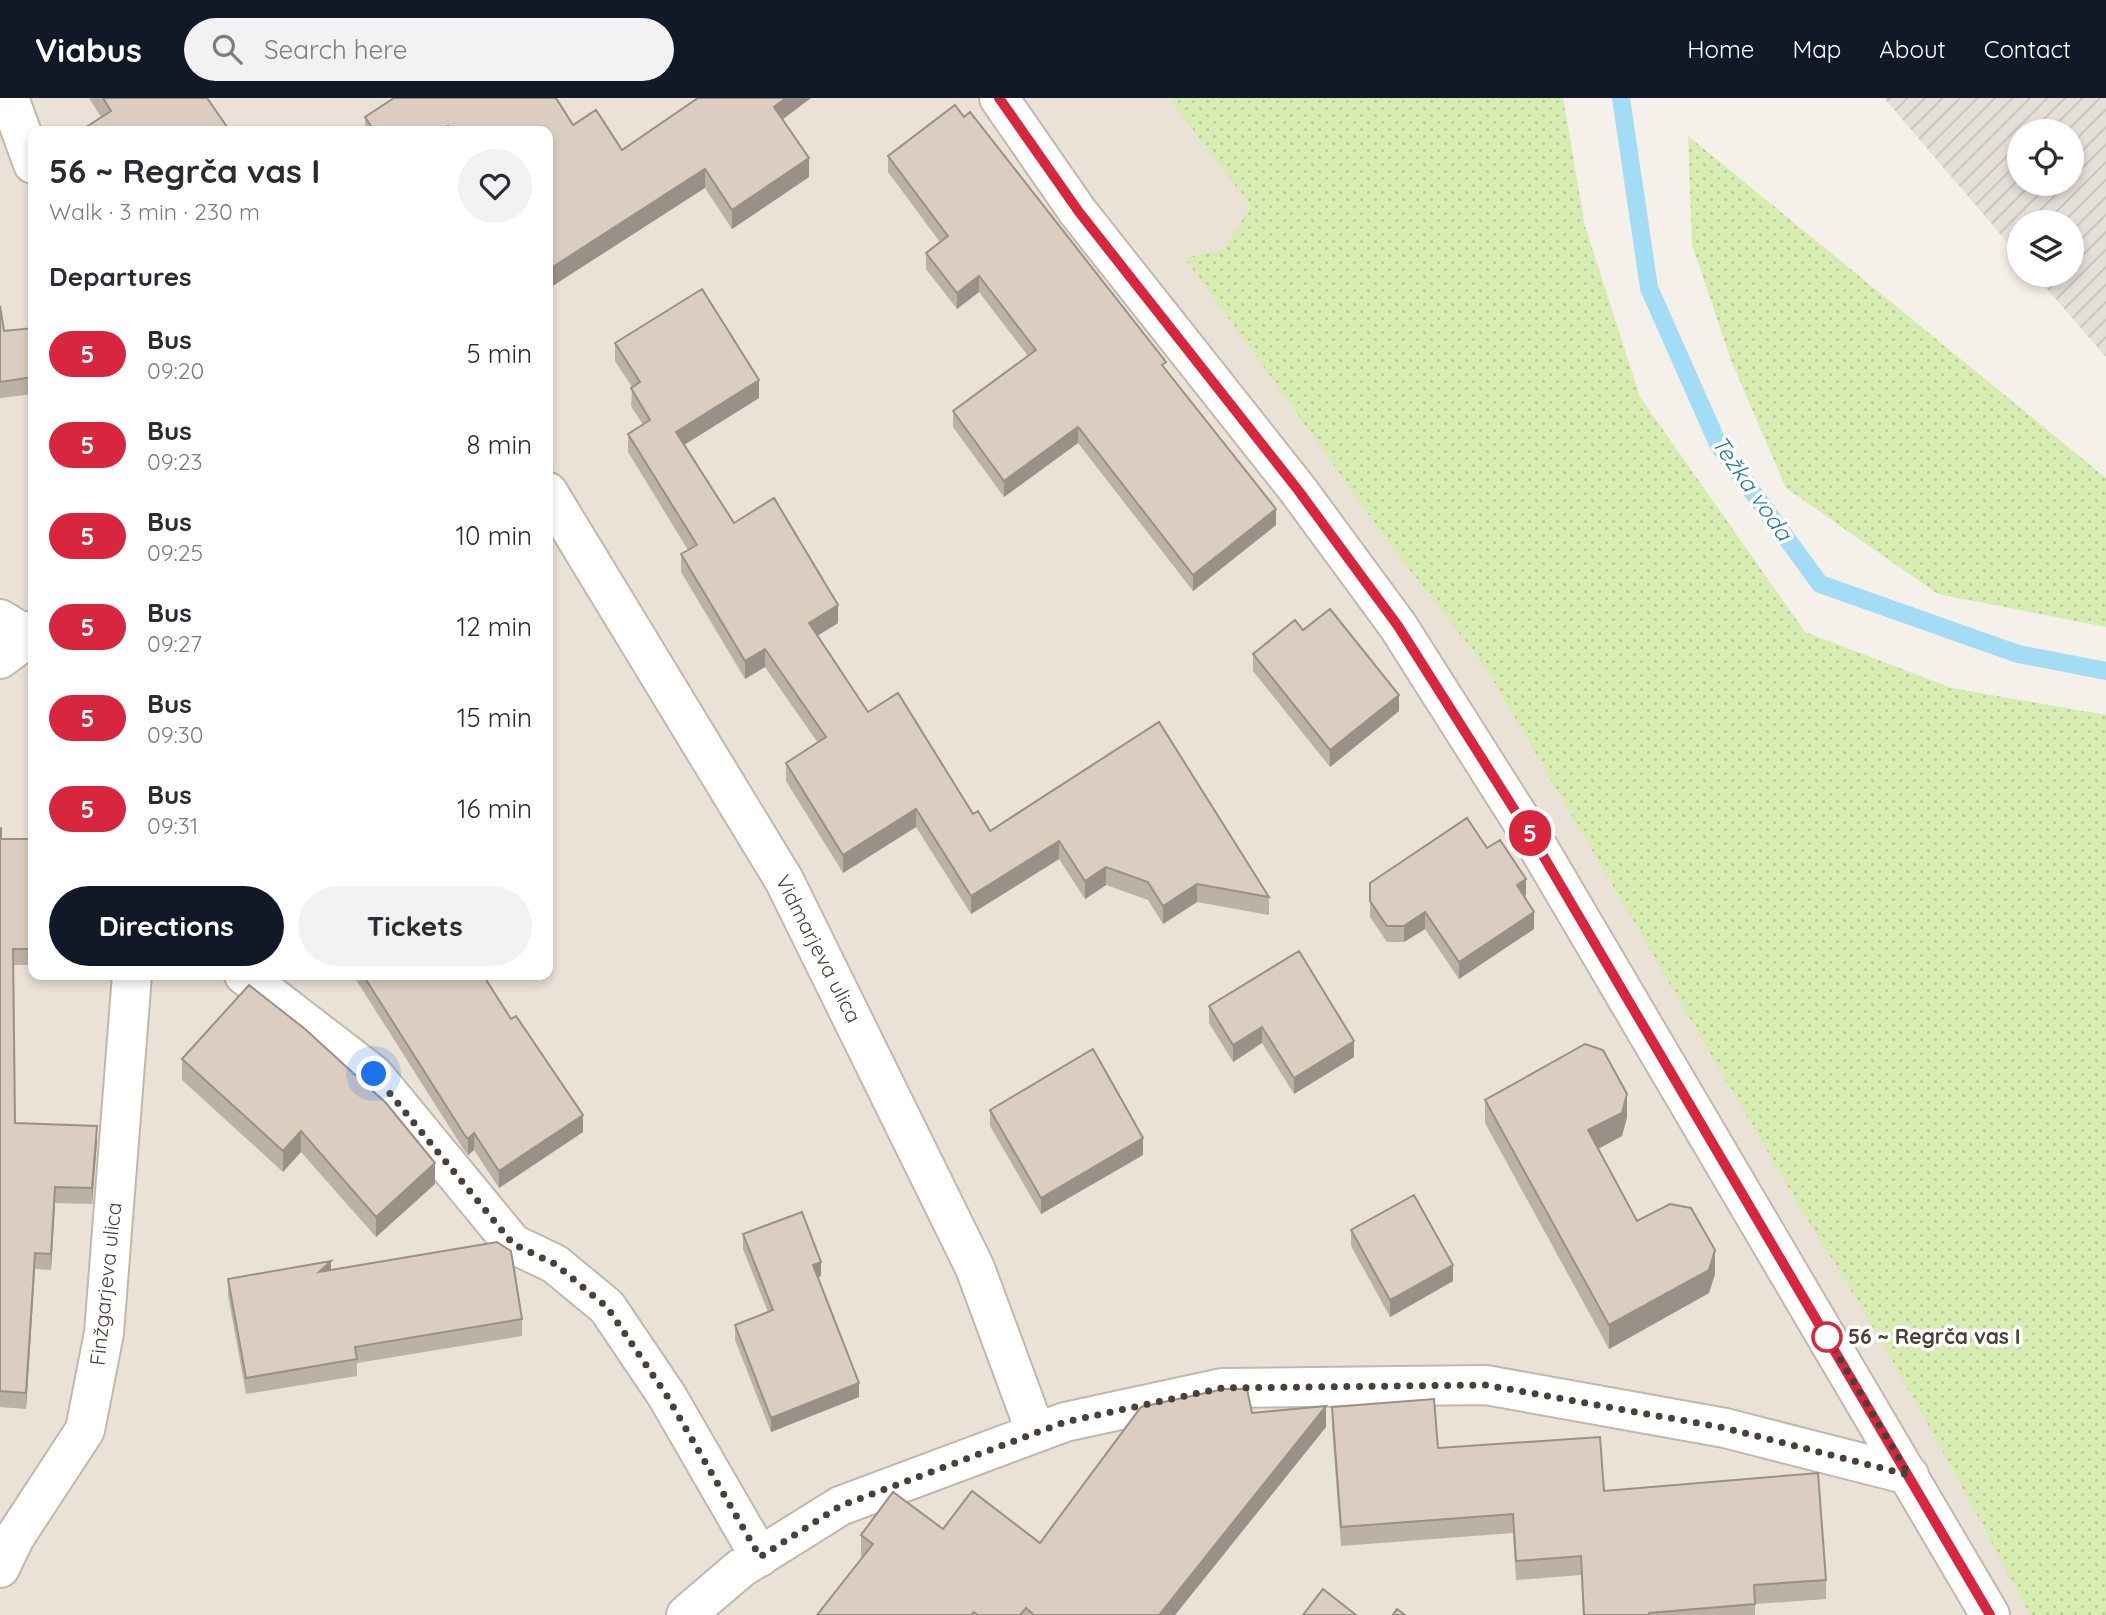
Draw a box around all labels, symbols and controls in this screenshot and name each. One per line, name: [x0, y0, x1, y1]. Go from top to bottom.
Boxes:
search box: [184, 18, 674, 81]
text: Viabus: [35, 29, 142, 70]
icon: search: [208, 30, 246, 68]
text: Search here: [264, 33, 407, 66]
text: Home: [1687, 34, 1754, 64]
text: Map: [1792, 34, 1841, 64]
text: About: [1879, 34, 1946, 64]
text: Contact: [1984, 34, 2071, 64]
map controls: [2007, 119, 2084, 287]
button: locate: [2007, 119, 2084, 196]
button: heart: [458, 149, 532, 223]
text: 56 ~ Regrča vas I: [49, 150, 320, 191]
text: Walk · 3 min · 230 m: [49, 197, 260, 226]
button: layers: [2007, 210, 2084, 287]
text: Departures: [49, 260, 192, 293]
text: Bus: [147, 323, 192, 356]
text: 5 min: [466, 337, 532, 370]
text: 5: [81, 339, 94, 369]
text: 09:20: [147, 356, 204, 385]
text: Bus: [147, 414, 192, 447]
text: 8 min: [467, 428, 532, 461]
text: 5: [81, 430, 94, 460]
water label: Težka voda: [1706, 430, 1800, 547]
text: 09:23: [147, 447, 203, 476]
text: Bus: [147, 505, 192, 538]
text: 10 min: [456, 519, 532, 552]
text: 5: [81, 521, 94, 551]
text: 09:25: [147, 538, 203, 567]
text: Bus: [147, 596, 192, 629]
text: 12 min: [457, 610, 532, 643]
text: 5: [81, 612, 94, 642]
text: 09:27: [147, 629, 202, 658]
text: Bus: [147, 687, 192, 720]
text: 15 min: [457, 701, 532, 734]
text: 5: [81, 703, 94, 733]
text: 09:30: [147, 720, 204, 749]
text: Bus: [147, 778, 192, 811]
text: 16 min: [457, 792, 532, 825]
text: 5: [81, 794, 94, 824]
line badge: 5: [1507, 810, 1553, 856]
text: 09:31: [147, 811, 198, 840]
text: 5: [1523, 818, 1537, 848]
street label: Vidmarjeva ulica: [770, 870, 867, 1027]
button: Directions: [49, 886, 284, 966]
button: Tickets: [298, 886, 532, 966]
your location: [356, 1056, 391, 1091]
street label: Finžgarjeva ulica: [84, 1201, 127, 1367]
marker: 56 ~ Regrča vas I: [1812, 1322, 1842, 1352]
place label: 56 ~ Regrča vas I: [1848, 1323, 2021, 1349]

